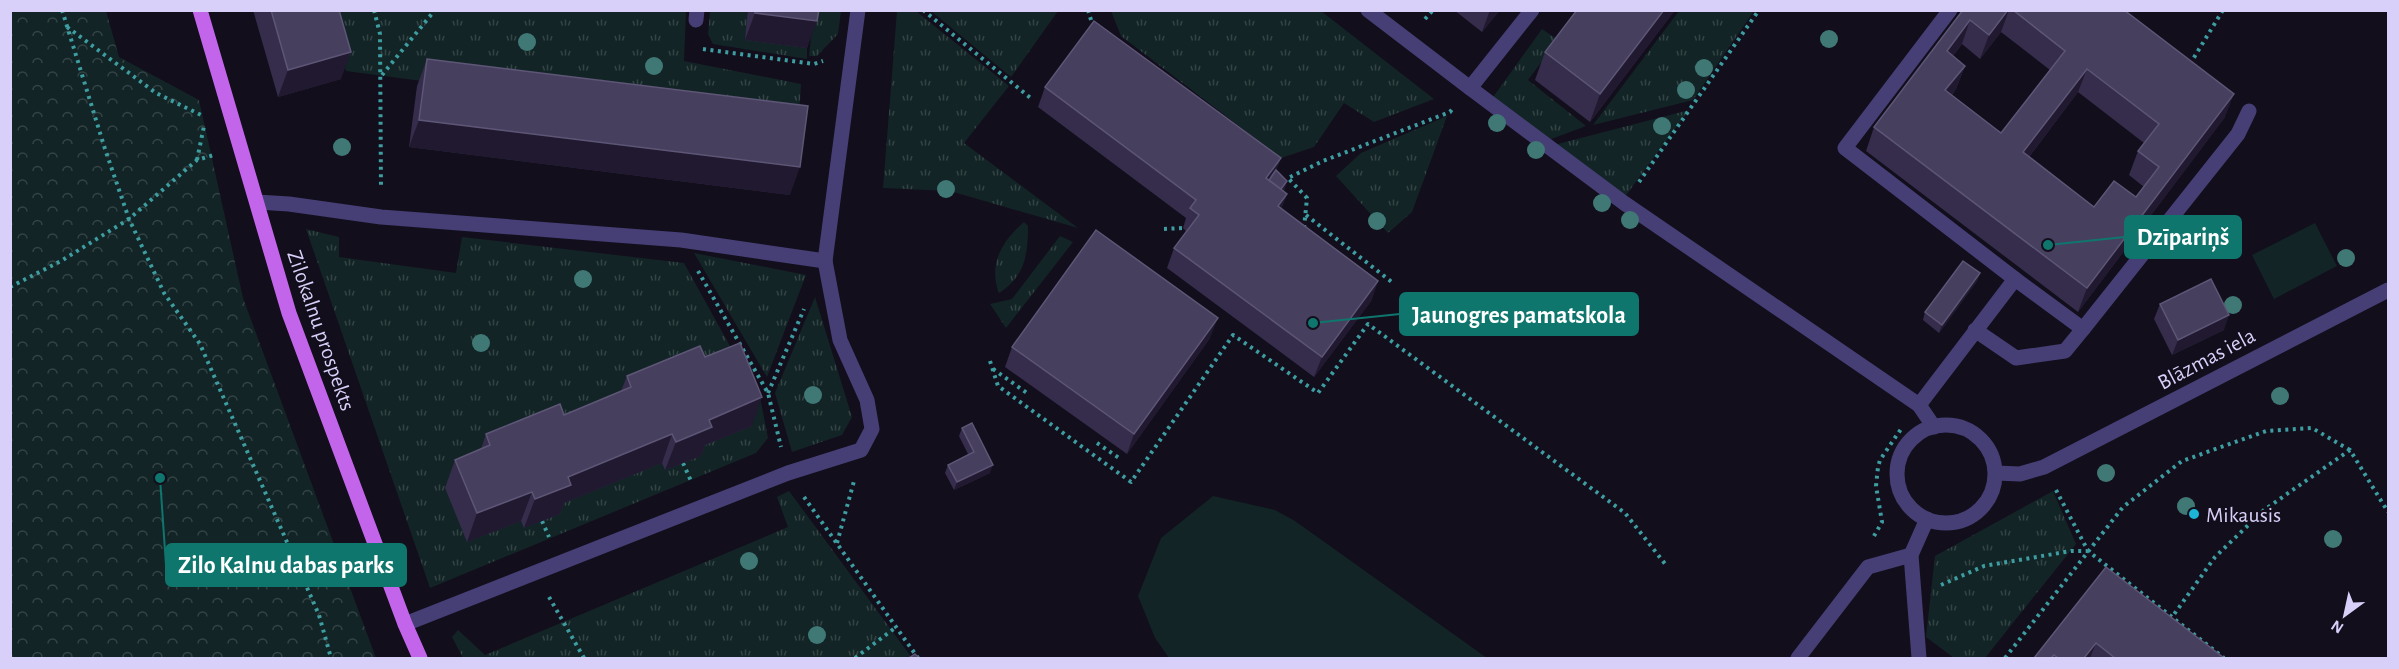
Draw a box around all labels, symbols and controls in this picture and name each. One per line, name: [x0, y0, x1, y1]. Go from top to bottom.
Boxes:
callout: Dzīpariņš: [2125, 216, 2241, 258]
text: Dzīpariņš: [2137, 226, 2229, 252]
street label: Zilokalnu prospekts: [283, 247, 359, 413]
callout: Jaunogres pamatskola: [1400, 293, 1638, 335]
text: Jaunogres pamatskola: [1412, 304, 1626, 328]
street label: Blāzmas iela: [2154, 324, 2259, 394]
place label: Mikausis: [2206, 504, 2281, 526]
marker: Mikausis: [2187, 507, 2201, 521]
callout: Zilo Kalnu dabas parks: [166, 544, 406, 586]
text: Zilo Kalnu dabas parks: [178, 554, 394, 578]
north arrow: [2315, 585, 2375, 645]
text: N: [2328, 617, 2346, 636]

